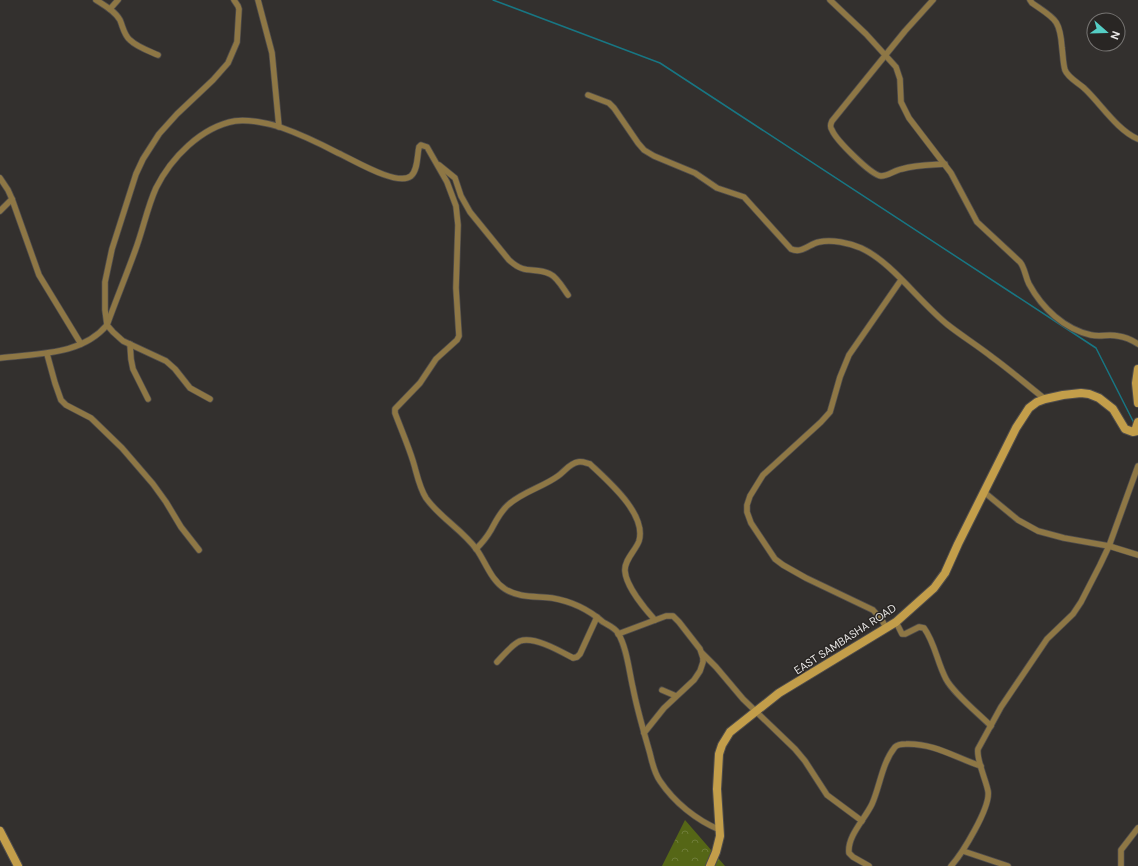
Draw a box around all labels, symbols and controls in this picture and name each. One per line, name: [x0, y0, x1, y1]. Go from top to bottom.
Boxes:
north arrow: [1086, 12, 1126, 52]
text: N: [1107, 29, 1123, 42]
street label: EAST SAMBASHA ROAD: [791, 600, 899, 677]

